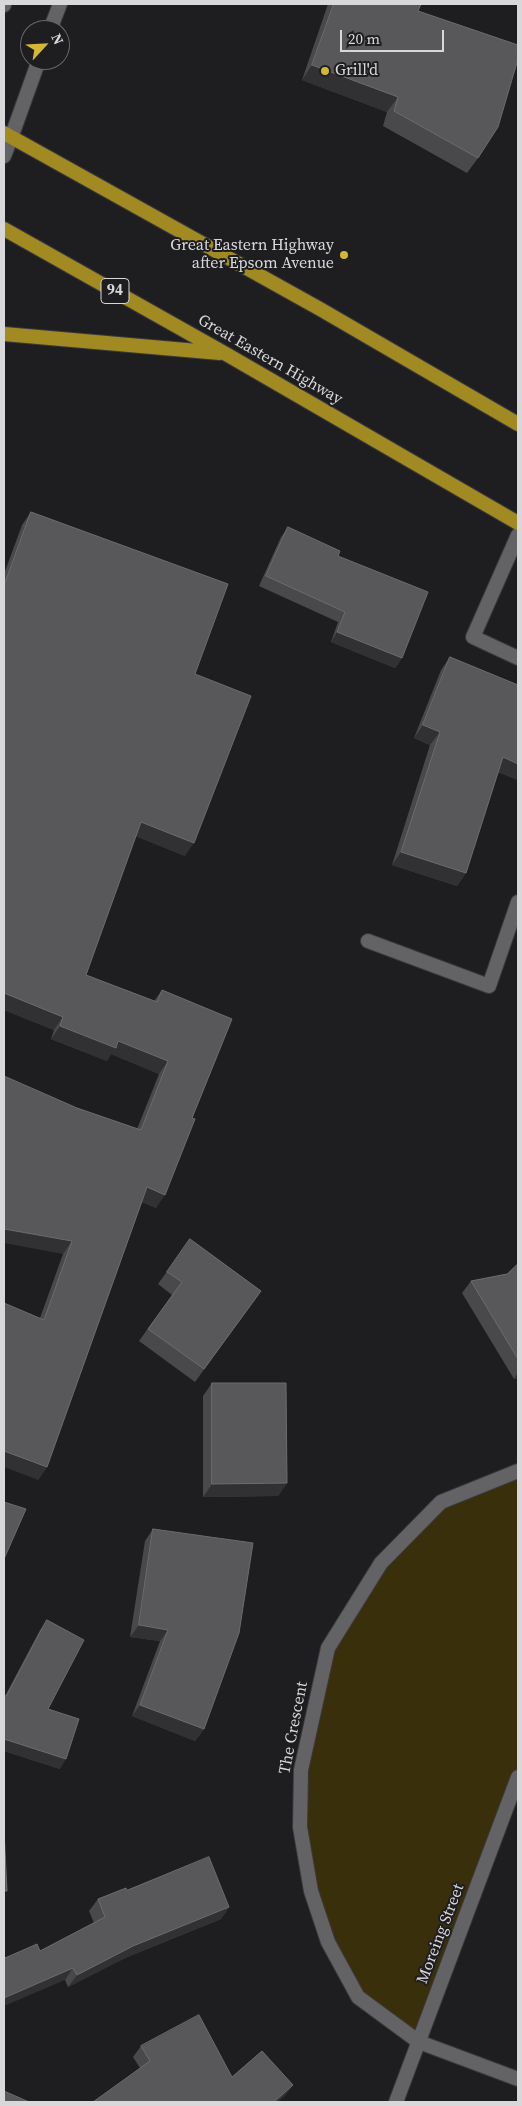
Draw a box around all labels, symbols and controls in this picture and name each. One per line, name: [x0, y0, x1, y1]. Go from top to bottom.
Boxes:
north arrow: [20, 20, 70, 70]
scale bar: [342, 20, 446, 52]
text: 20 m: [348, 28, 380, 49]
text: N: [46, 30, 69, 48]
place label: Grill'd: [335, 61, 378, 81]
marker: Grill'd: [319, 65, 331, 77]
place label: Great Eastern Highway after Epsom Avenue: [170, 236, 334, 274]
marker: Great Eastern Highway after Epsom Avenue: [338, 249, 350, 261]
road number: 94: [101, 278, 129, 304]
street label: Great Eastern Highway: [194, 311, 346, 409]
street label: The Crescent: [276, 1680, 312, 1776]
street label: Moreing Street: [413, 1881, 469, 1987]

